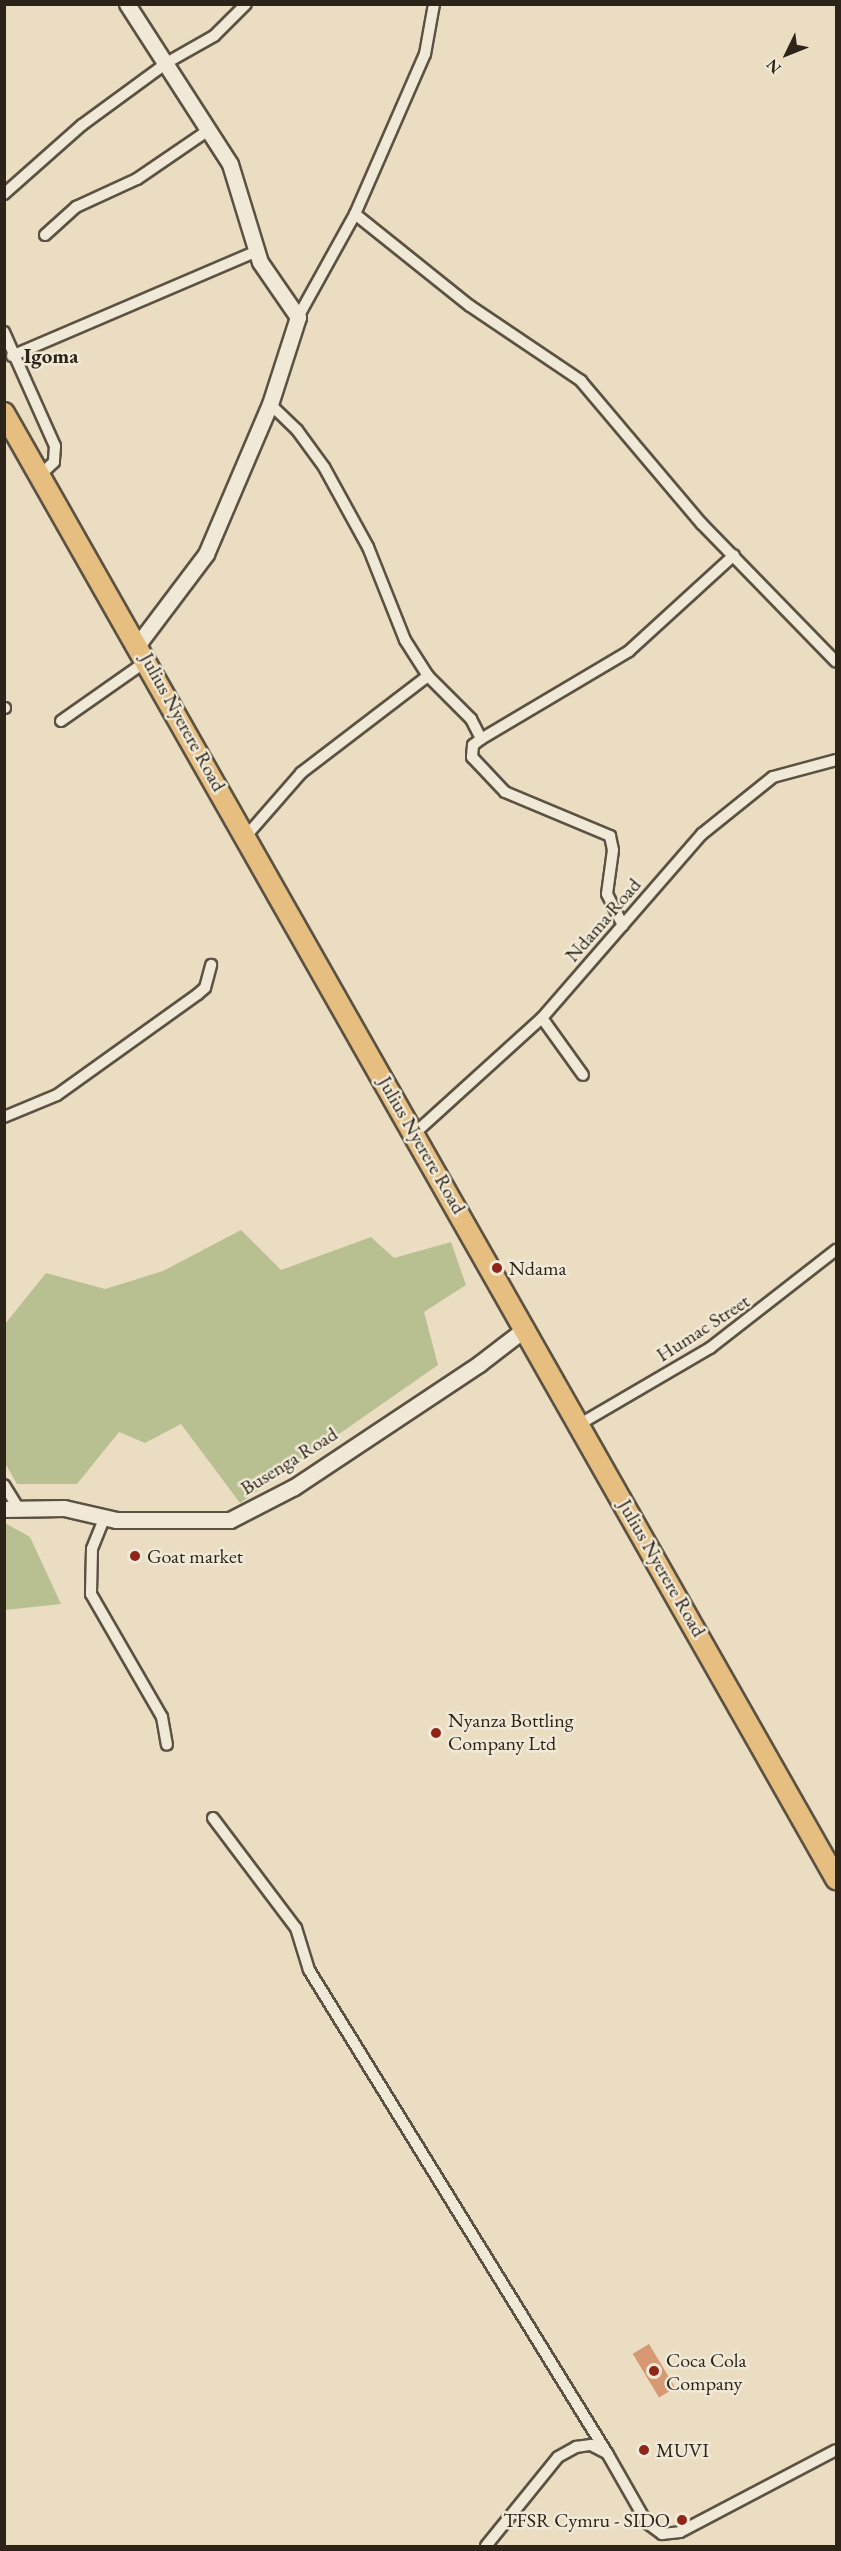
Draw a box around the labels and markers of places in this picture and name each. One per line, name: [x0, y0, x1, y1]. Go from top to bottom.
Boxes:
place label: Ndama: [509, 1256, 566, 1280]
marker: Ndama: [490, 1261, 504, 1275]
place label: Goat market: [147, 1544, 243, 1568]
marker: Goat market: [128, 1549, 142, 1563]
place label: Nyanza Bottling Company Ltd: [448, 1709, 574, 1756]
marker: Nyanza Bottling Company Ltd: [429, 1726, 443, 1740]
place label: Coca Cola Company: [666, 2348, 746, 2395]
marker: Coca Cola Company: [647, 2364, 661, 2378]
place label: MUVI: [656, 2438, 709, 2462]
marker: MUVI: [637, 2443, 651, 2457]
place label: TFSR Cymru - SIDO: [503, 2508, 670, 2532]
marker: TFSR Cymru - SIDO: [675, 2513, 689, 2527]

